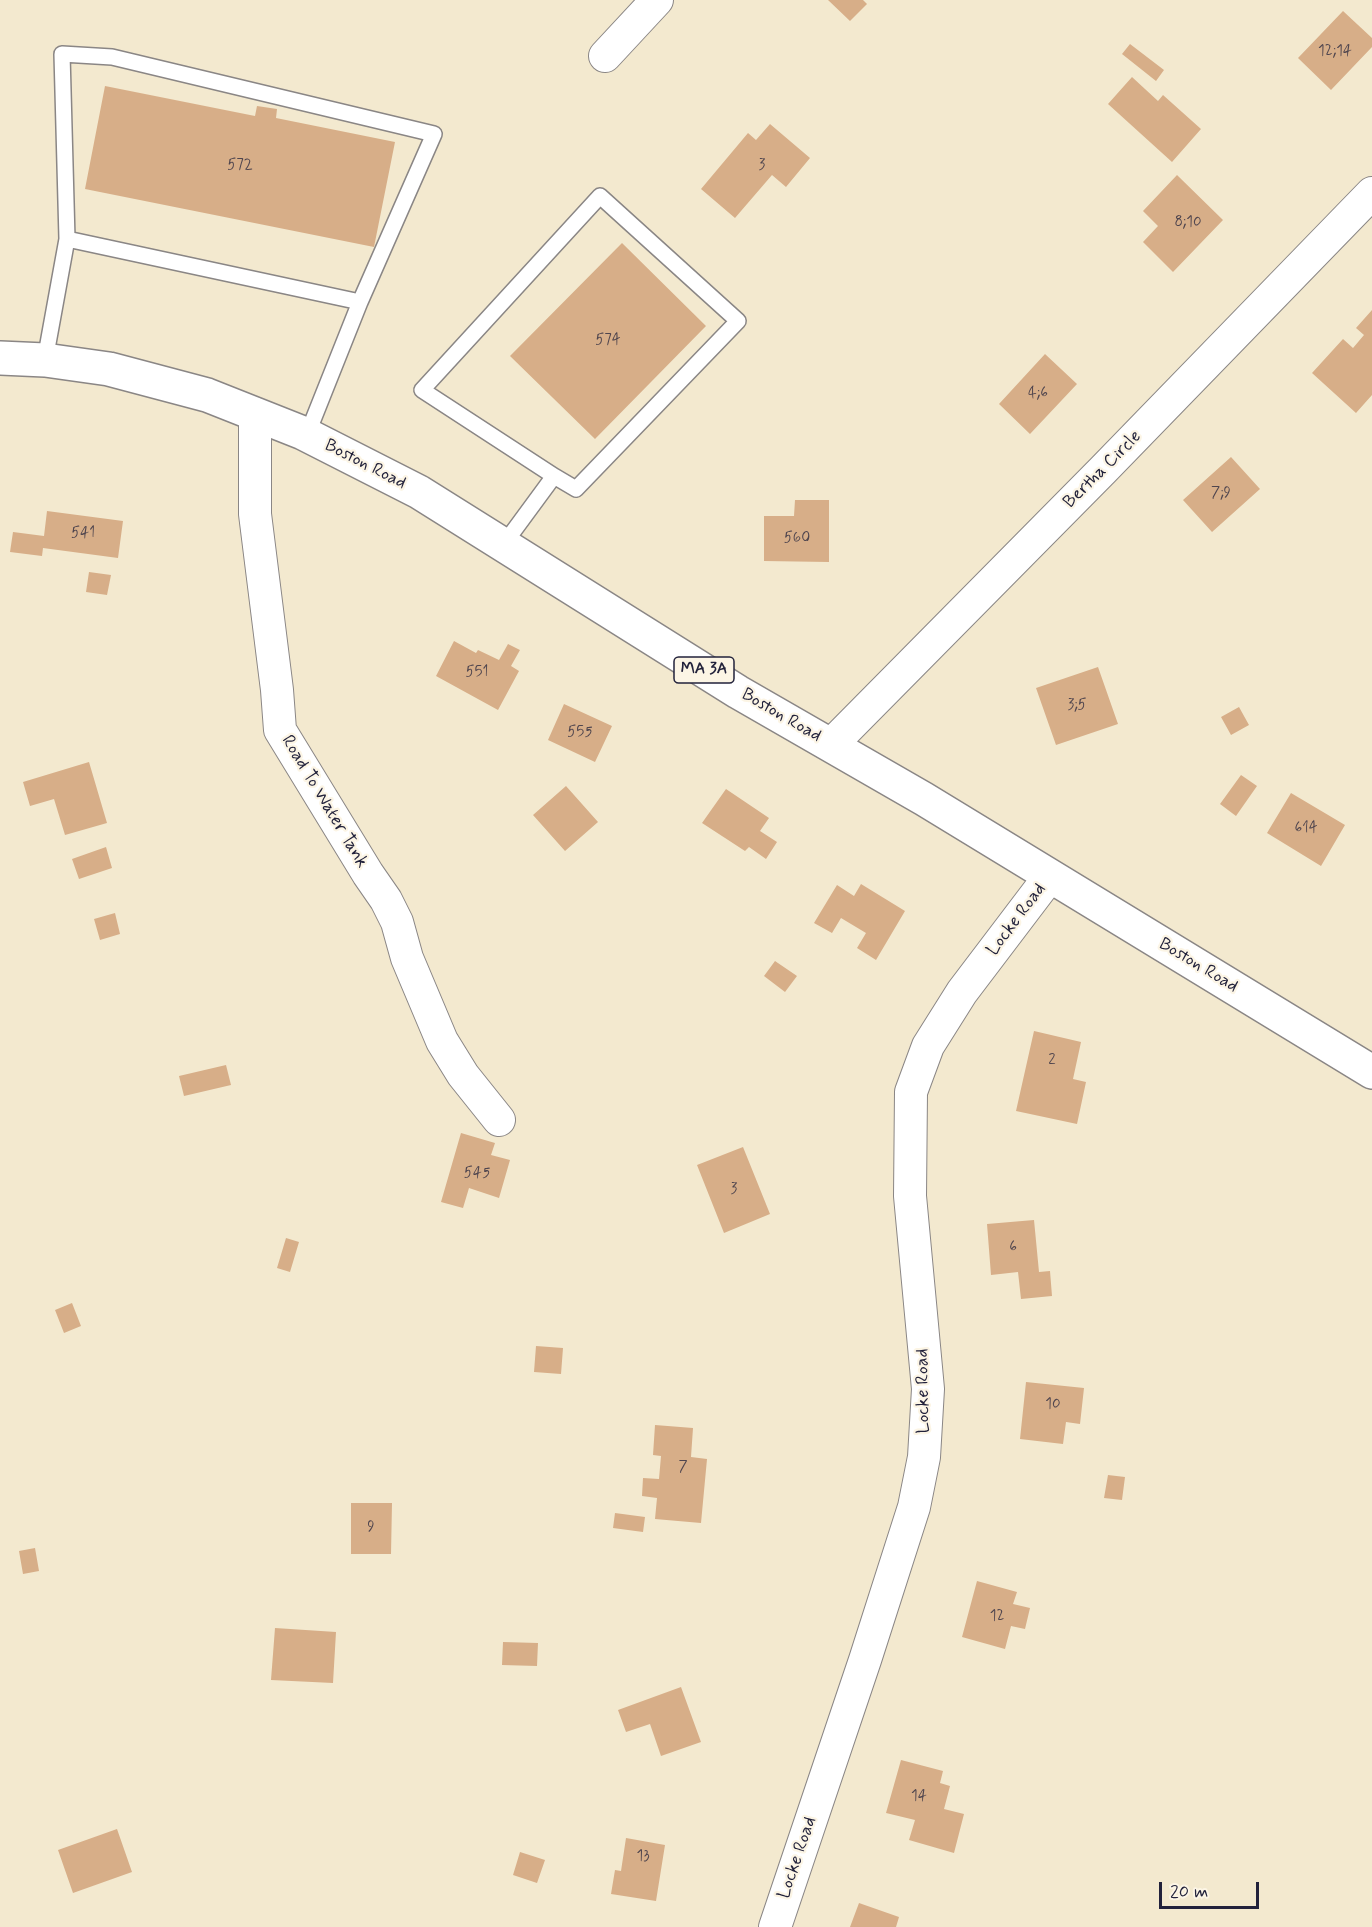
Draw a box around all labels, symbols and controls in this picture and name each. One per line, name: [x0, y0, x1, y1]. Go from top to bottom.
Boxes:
house number: 12;14: [1318, 43, 1352, 61]
house number: 572: [227, 157, 253, 175]
house number: 3: [759, 157, 765, 175]
house number: 8;10: [1174, 214, 1202, 232]
house number: 574: [595, 332, 621, 350]
house number: 4;6: [1028, 385, 1048, 403]
street label: Bertha Circle: [1059, 426, 1147, 514]
street label: Boston Road: [321, 435, 409, 495]
house number: 7;9: [1211, 485, 1231, 503]
house number: 541: [71, 525, 95, 543]
house number: 560: [784, 530, 810, 548]
road number: MA 3A: [674, 657, 734, 683]
house number: 551: [466, 664, 488, 682]
street label: Boston Road: [737, 684, 825, 748]
house number: 3;5: [1067, 697, 1087, 715]
house number: 555: [567, 724, 593, 742]
street label: Road To Water Tank: [276, 732, 372, 872]
house number: 614: [1295, 820, 1317, 838]
street label: Locke Road: [983, 880, 1051, 960]
street label: Boston Road: [1154, 934, 1242, 998]
house number: 2: [1048, 1052, 1056, 1070]
house number: 545: [464, 1165, 490, 1183]
house number: 3: [731, 1181, 737, 1199]
house number: 6: [1009, 1239, 1017, 1257]
street label: Locke Road: [912, 1348, 936, 1434]
house number: 10: [1045, 1396, 1061, 1414]
house number: 7: [678, 1459, 688, 1477]
house number: 9: [367, 1519, 375, 1537]
house number: 12: [990, 1608, 1004, 1626]
house number: 14: [911, 1788, 927, 1806]
street label: Locke Road: [774, 1814, 822, 1902]
house number: 13: [636, 1848, 650, 1866]
scale bar: [1162, 1870, 1262, 1908]
text: 20 m: [1170, 1880, 1208, 1904]

